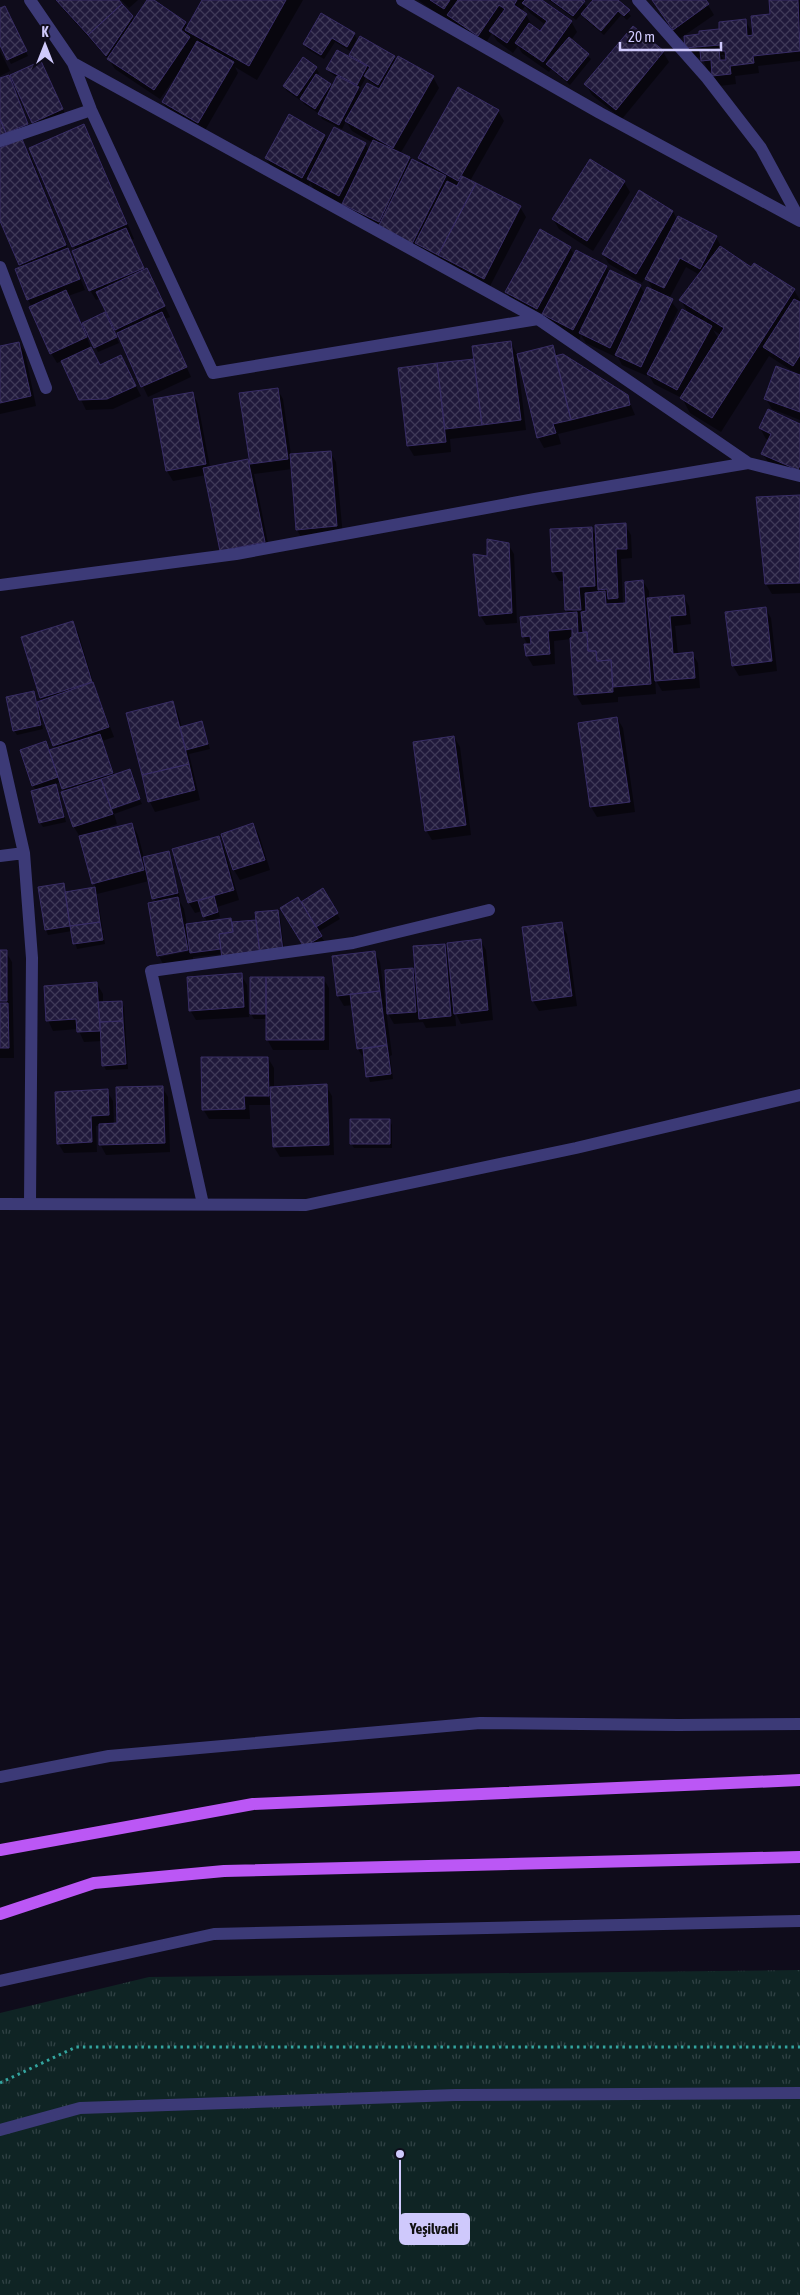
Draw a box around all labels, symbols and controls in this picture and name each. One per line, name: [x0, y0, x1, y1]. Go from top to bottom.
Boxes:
north arrow: [20, 20, 70, 70]
scale bar: [620, 20, 721, 52]
text: K: [42, 24, 49, 40]
text: 20 m: [628, 28, 655, 45]
callout: Yeşilvadi: [400, 2214, 469, 2244]
text: Yeşilvadi: [409, 2220, 458, 2237]

